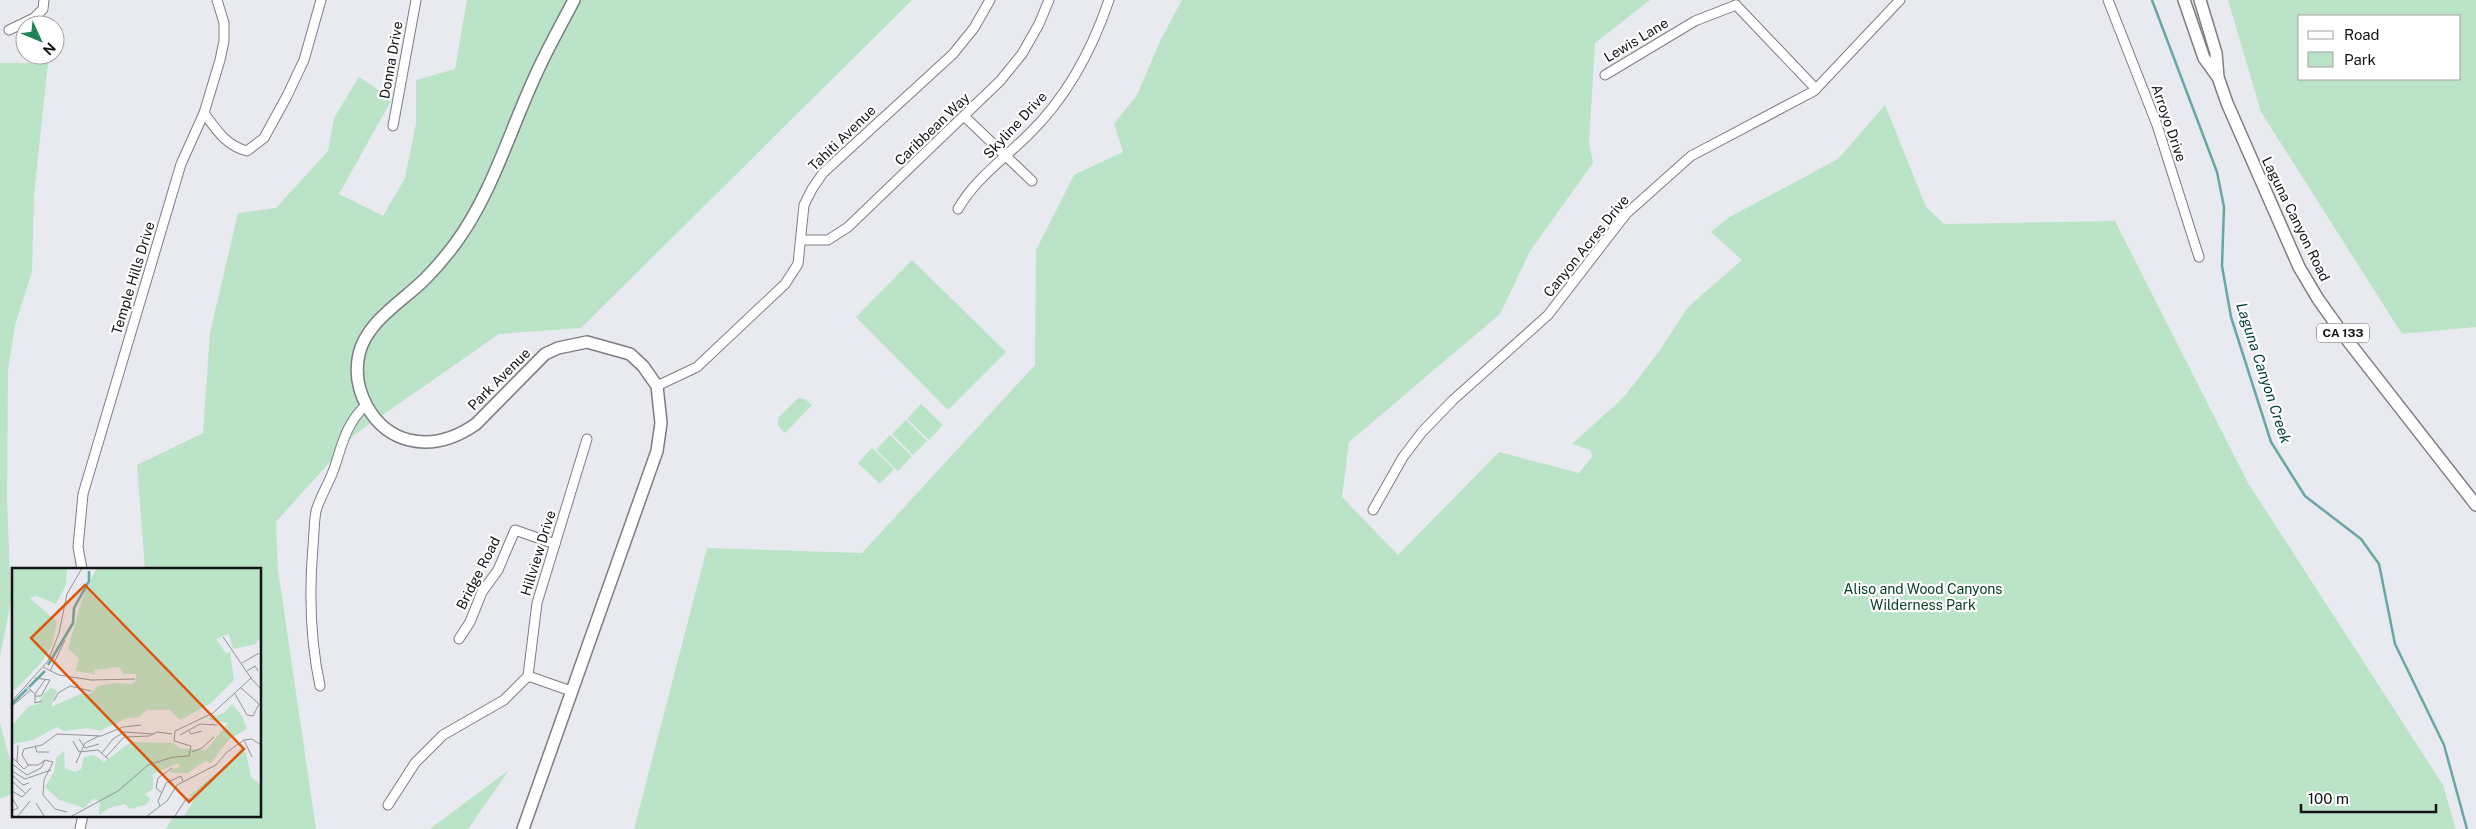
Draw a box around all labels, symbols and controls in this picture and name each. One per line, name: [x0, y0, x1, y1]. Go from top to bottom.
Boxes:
north arrow: [15, 15, 65, 65]
street label: Lewis Lane: [1601, 15, 1671, 65]
legend: [2298, 15, 2461, 80]
street label: Donna Drive: [376, 20, 406, 100]
text: Road: [2344, 26, 2380, 43]
text: N: [40, 40, 59, 59]
text: Park: [2344, 51, 2376, 68]
street label: Arroyo Drive: [2148, 82, 2190, 164]
street label: Skyline Drive: [980, 88, 1050, 162]
street label: Caribbean Way: [891, 89, 973, 169]
street label: Tahiti Avenue: [805, 102, 879, 174]
street label: Laguna Canyon Road: [2259, 154, 2333, 284]
street label: Canyon Acres Drive: [1540, 192, 1632, 300]
street label: Temple Hills Drive: [108, 220, 158, 336]
water label: Laguna Canyon Creek: [2233, 301, 2295, 446]
road number: CA 133: [2317, 323, 2369, 342]
street label: Park Avenue: [465, 345, 533, 413]
street label: Hillview Drive: [517, 508, 559, 598]
street label: Bridge Road: [453, 534, 503, 612]
inset map: [12, 568, 261, 816]
park label: Aliso and Wood Canyons Wilderness Park: [1844, 581, 2002, 613]
scale bar: [2301, 782, 2436, 814]
text: 100 m: [2308, 790, 2349, 807]

